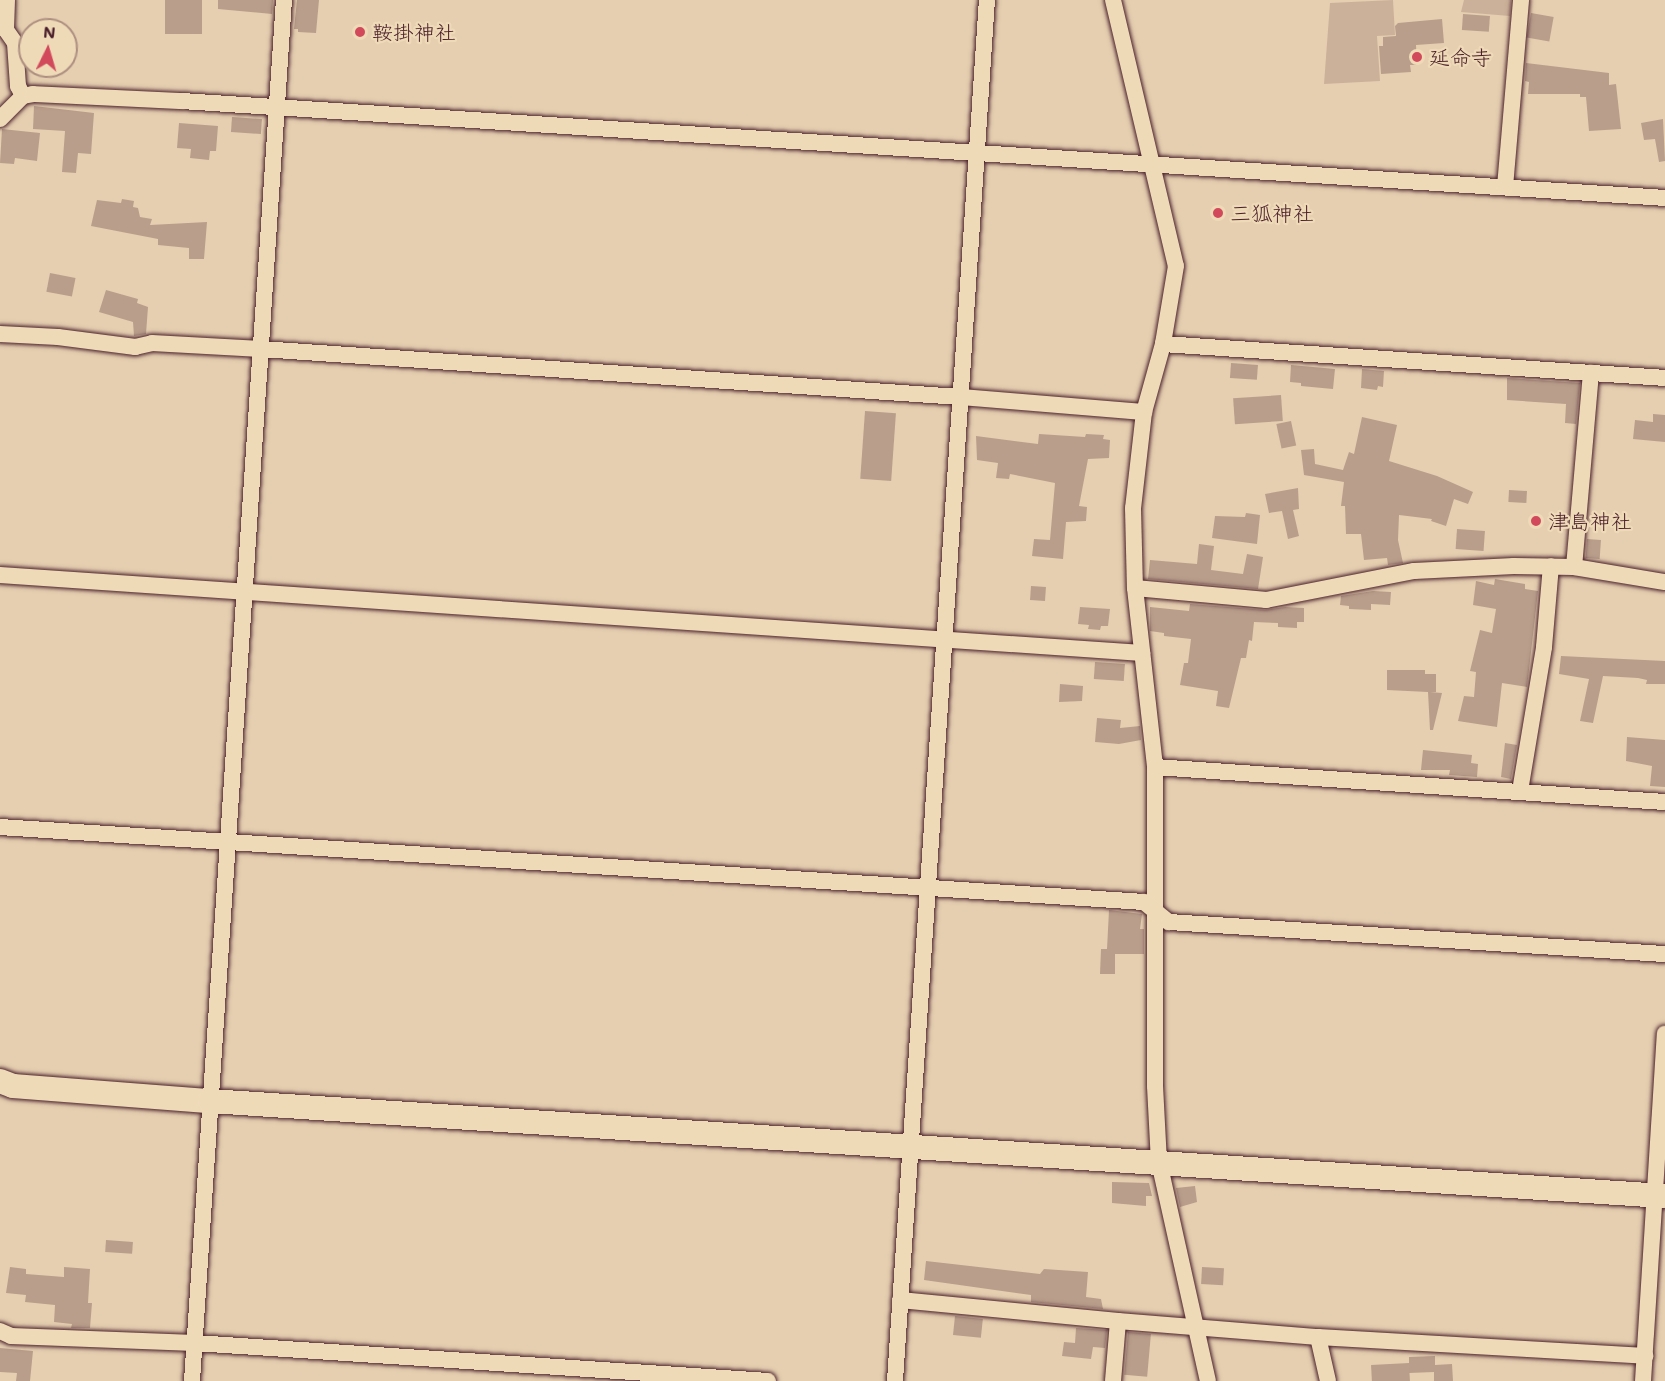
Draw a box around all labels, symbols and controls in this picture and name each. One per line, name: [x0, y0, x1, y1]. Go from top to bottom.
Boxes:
north arrow: [18, 18, 78, 78]
place label: 鞍掛神社: [372, 19, 456, 45]
text: N: [42, 21, 56, 43]
marker: 鞍掛神社: [353, 25, 367, 39]
place label: 延命寺: [1429, 44, 1492, 70]
marker: 延命寺: [1410, 50, 1424, 64]
place label: 三狐神社: [1230, 200, 1314, 226]
marker: 三狐神社: [1211, 206, 1225, 220]
place label: 津島神社: [1548, 508, 1632, 534]
marker: 津島神社: [1529, 514, 1543, 528]

